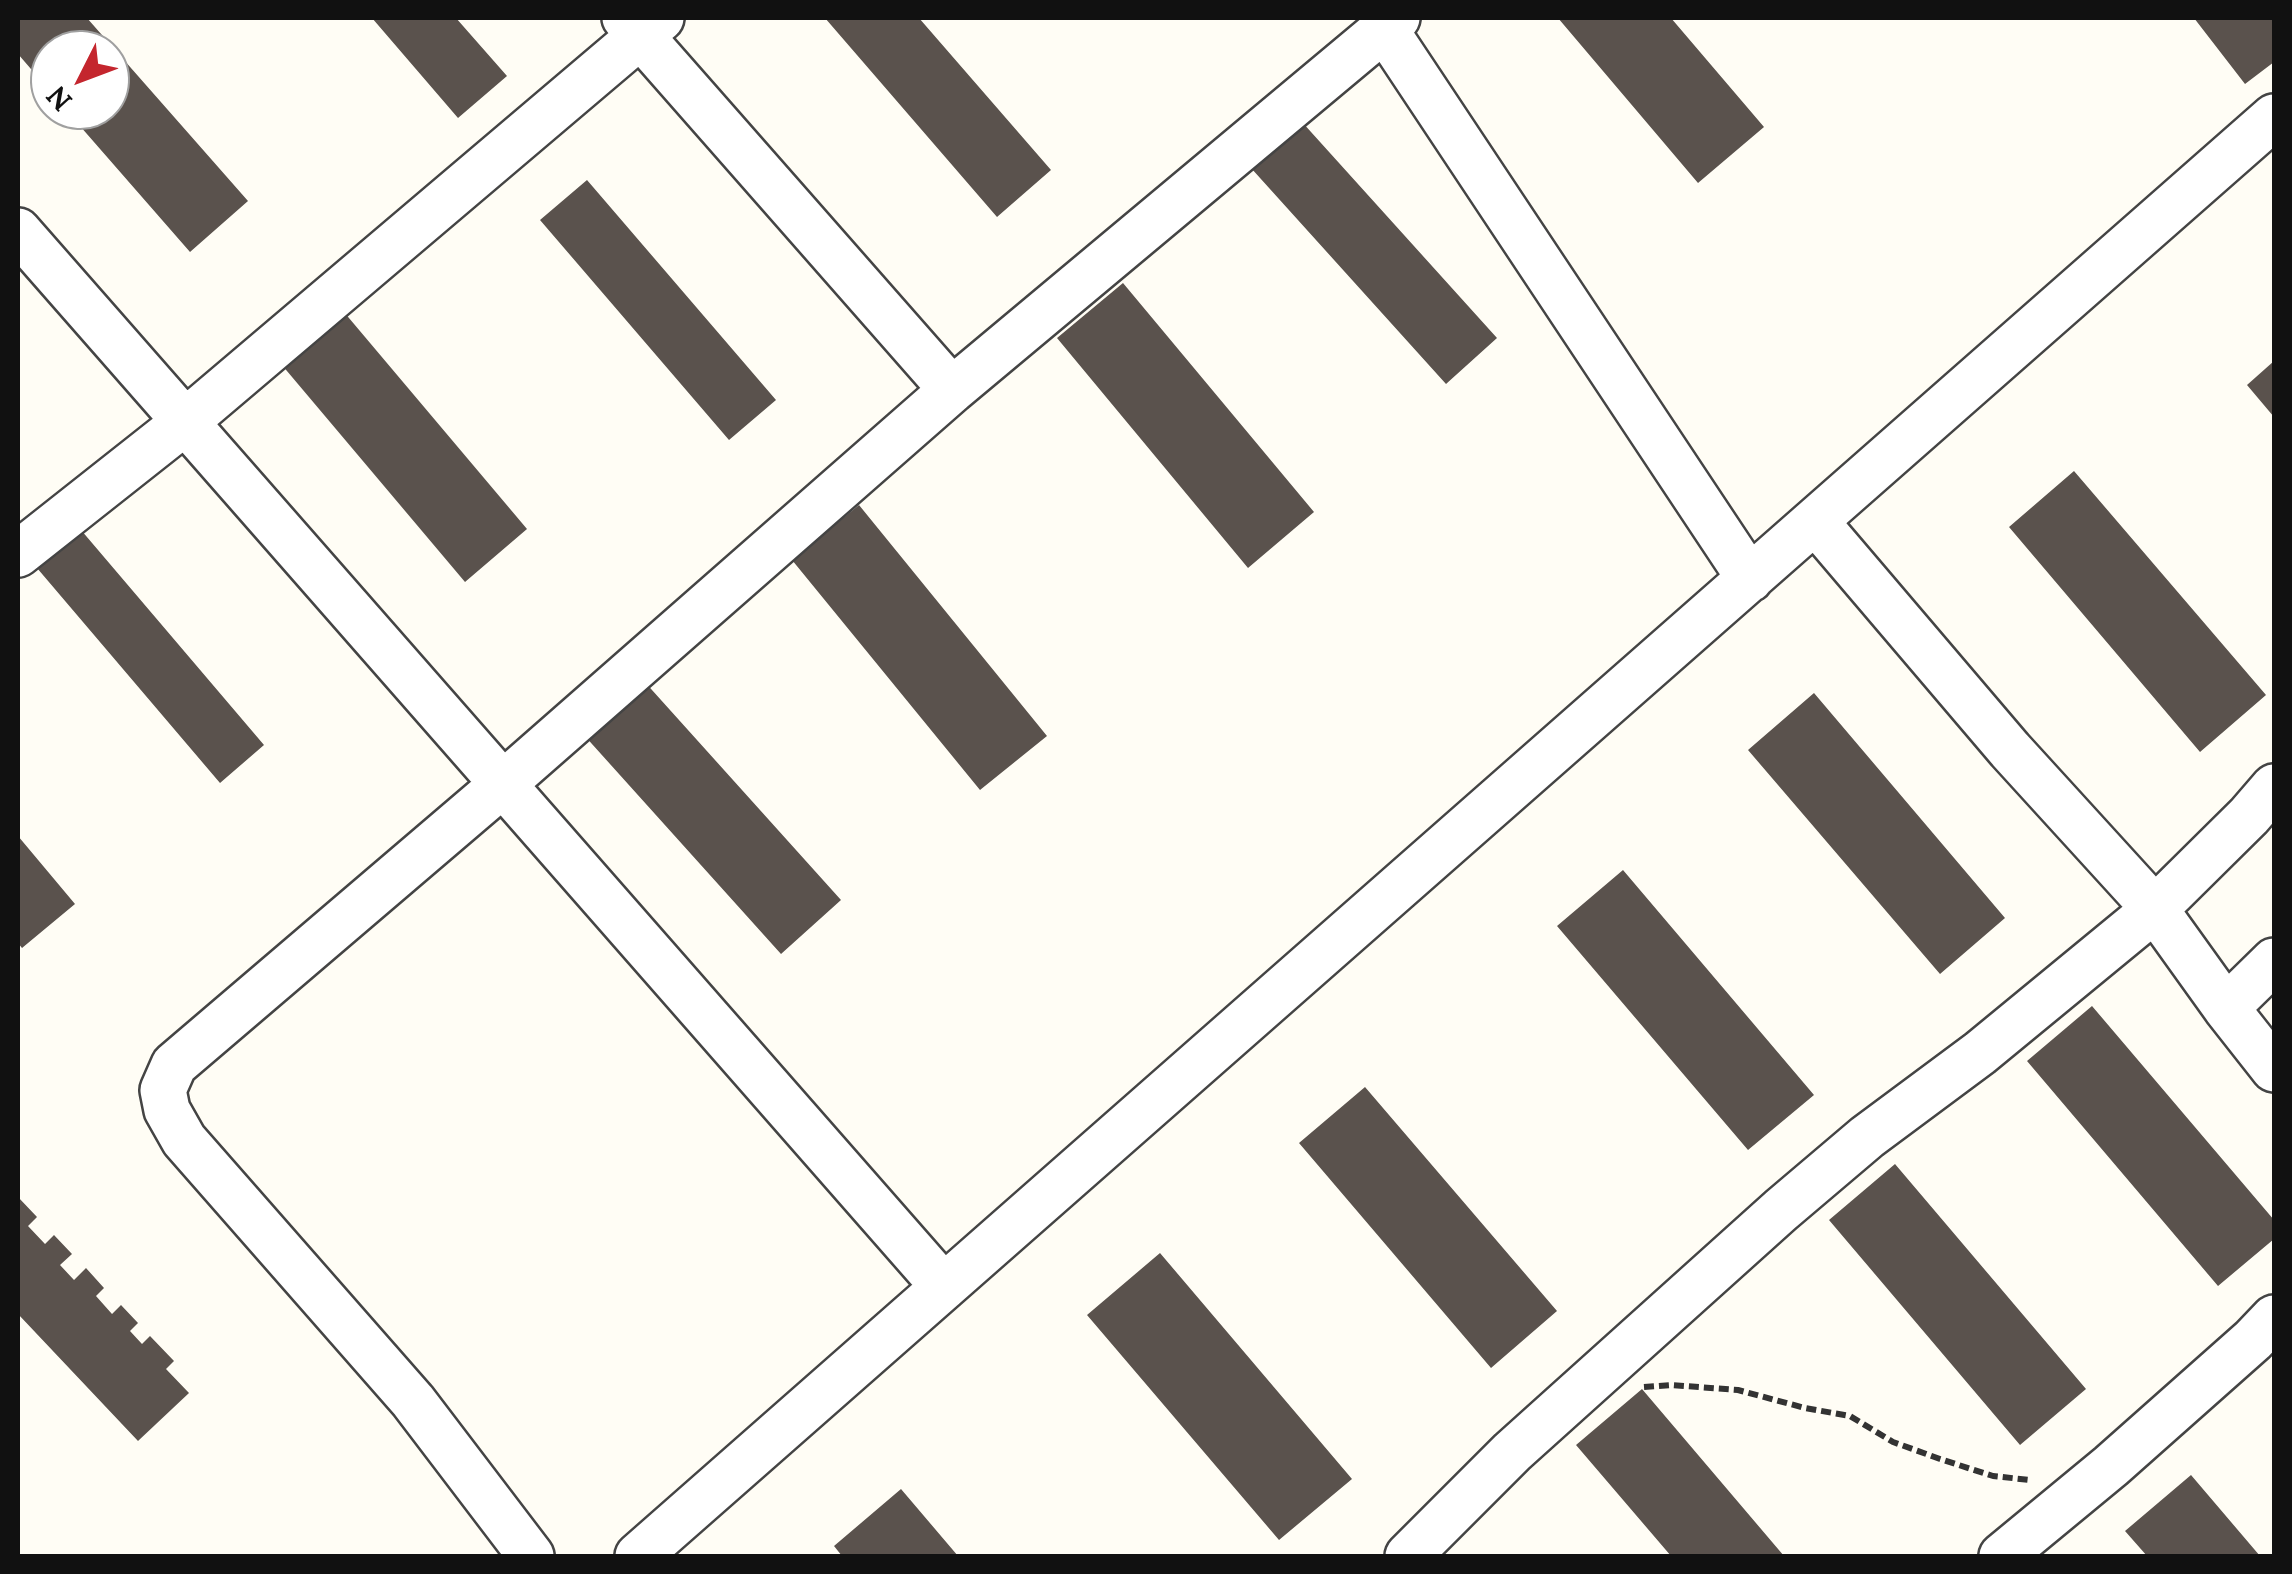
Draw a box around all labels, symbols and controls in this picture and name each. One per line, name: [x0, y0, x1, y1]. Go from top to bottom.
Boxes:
north arrow: [30, 30, 130, 130]
text: N: [39, 79, 80, 119]

